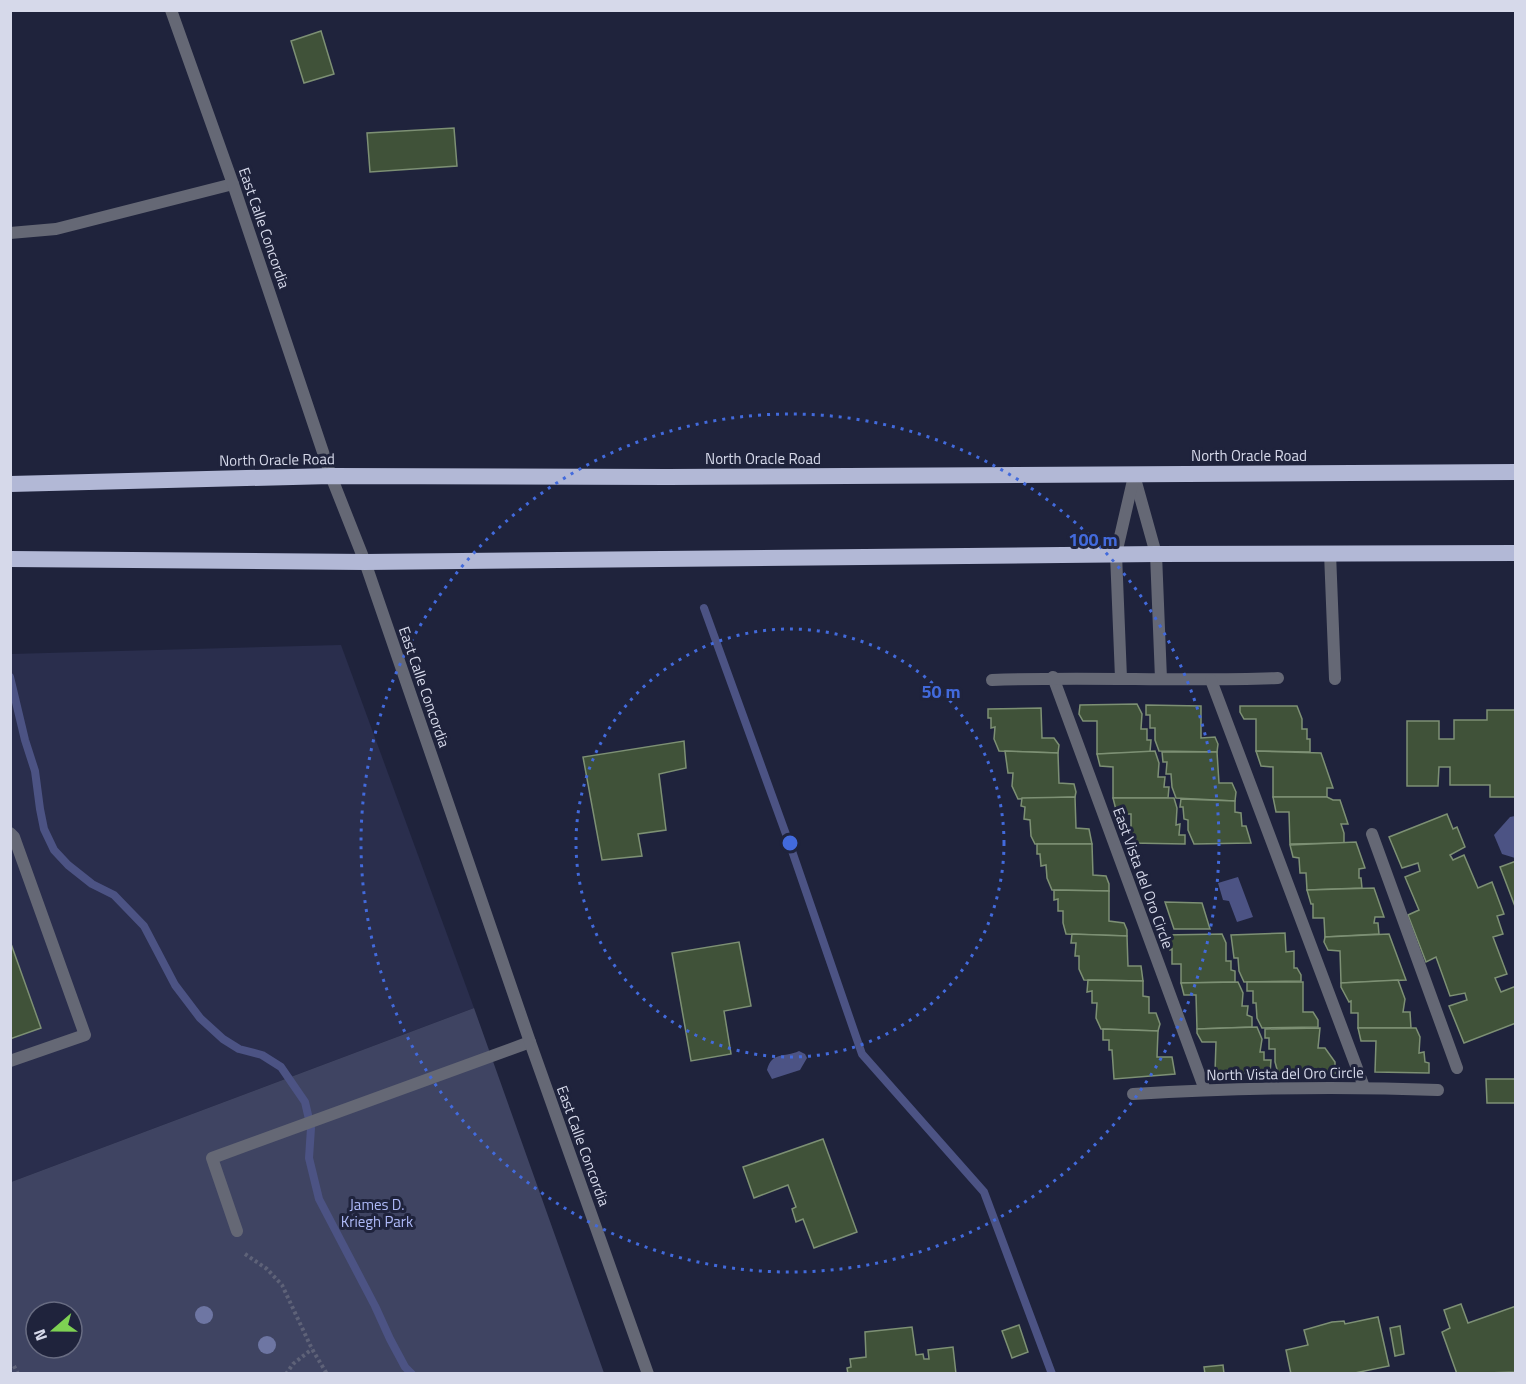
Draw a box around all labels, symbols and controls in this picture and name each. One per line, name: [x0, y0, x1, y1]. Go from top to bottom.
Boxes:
street label: East Calle Concordia: [233, 164, 296, 292]
street label: North Oracle Road: [1191, 444, 1307, 467]
street label: North Oracle Road: [219, 447, 335, 472]
street label: North Oracle Road: [705, 447, 821, 470]
text: 100 m: [1068, 526, 1118, 553]
street label: East Calle Concordia: [393, 623, 456, 751]
text: 50 m: [921, 678, 961, 705]
street label: East Vista del Oro Circle: [1107, 804, 1180, 952]
centre of rings: [780, 833, 800, 853]
street label: North Vista del Oro Circle: [1206, 1061, 1364, 1086]
street label: East Calle Concordia: [551, 1082, 616, 1210]
park label: James D. Kriegh Park: [341, 1193, 413, 1233]
north arrow: [24, 1300, 84, 1360]
text: N: [27, 1326, 53, 1344]

